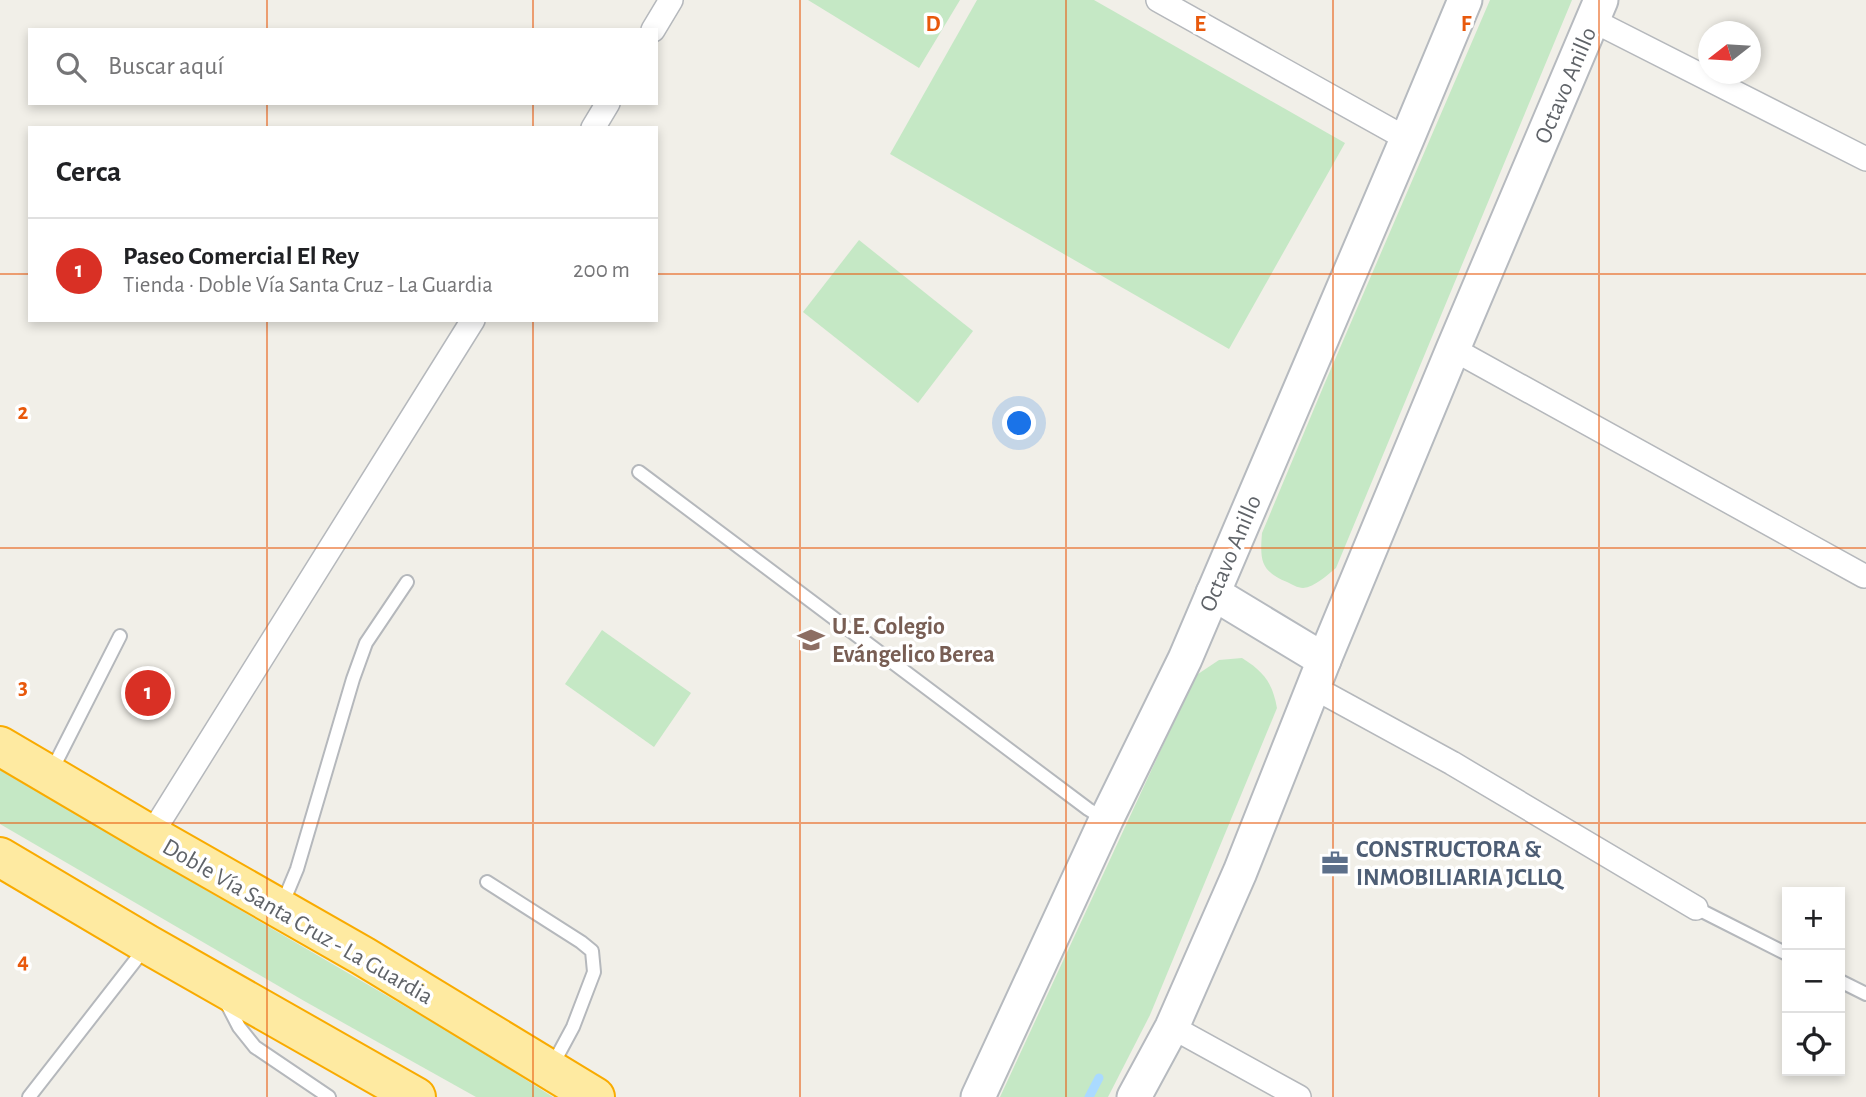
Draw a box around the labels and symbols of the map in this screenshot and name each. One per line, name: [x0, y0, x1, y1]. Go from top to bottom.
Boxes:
text: D: [925, 13, 941, 36]
text: E: [1194, 13, 1206, 36]
text: F: [1461, 13, 1472, 36]
north arrow: [1698, 21, 1761, 84]
street label: Octavo Anillo: [1531, 24, 1601, 147]
text: 2: [18, 401, 29, 424]
your location: [1002, 406, 1036, 440]
street label: Octavo Anillo: [1196, 492, 1266, 615]
place label: U.E. Colegio Evángelico Berea: [832, 615, 995, 667]
school or university icon: U.E. Colegio Evángelico Berea: [796, 625, 826, 655]
pin: 1: [125, 667, 171, 719]
text: 3: [18, 676, 28, 699]
street label: Doble Vía Santa Cruz - La Guardia: [158, 834, 437, 1009]
place label: CONSTRUCTORA & INMOBILIARIA JCLLQ: [1356, 838, 1565, 890]
office icon: CONSTRUCTORA & INMOBILIARIA JCLLQ: [1320, 848, 1350, 878]
text: 4: [17, 950, 29, 973]

